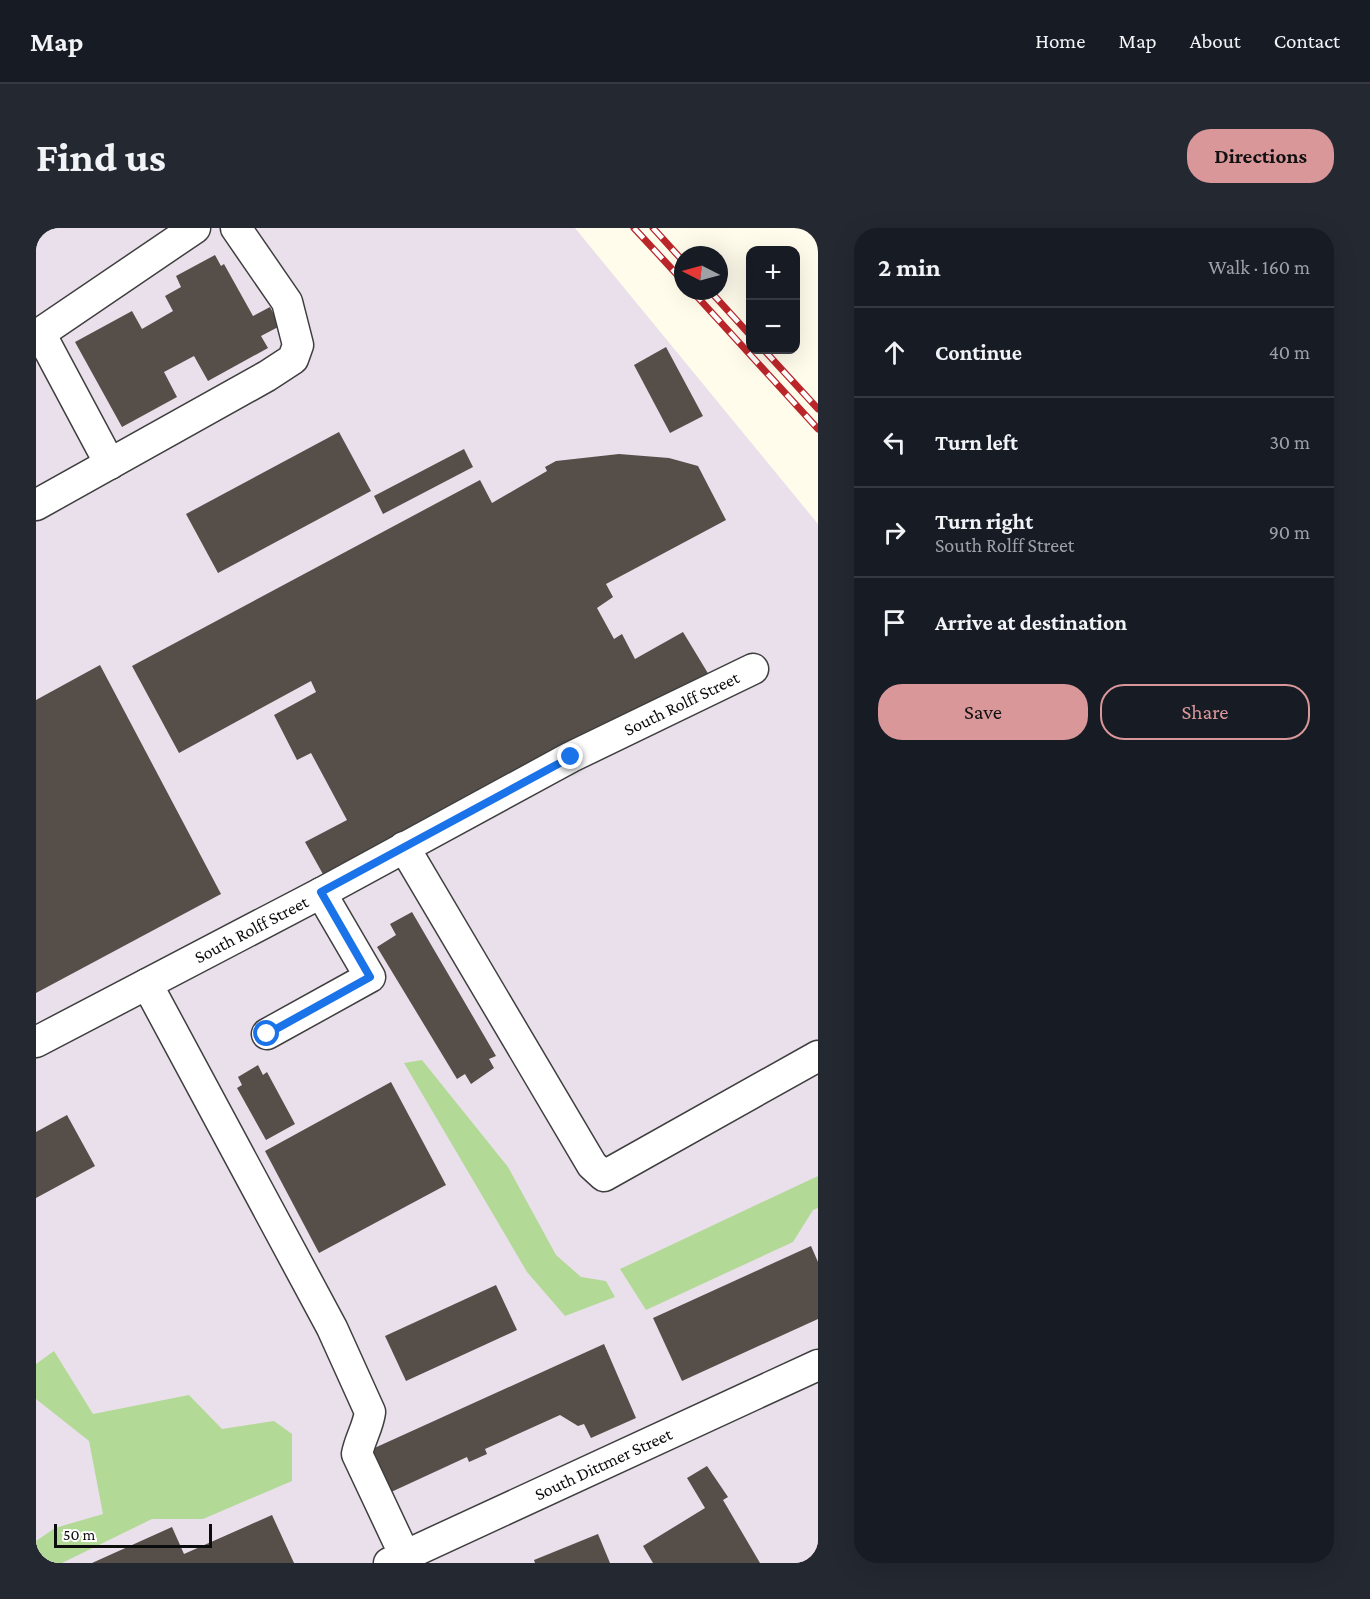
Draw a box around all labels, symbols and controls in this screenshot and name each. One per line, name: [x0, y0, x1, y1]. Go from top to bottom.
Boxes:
text: Map: [30, 26, 83, 57]
text: Home: [1035, 29, 1085, 53]
text: Map: [1118, 29, 1157, 53]
text: About: [1190, 29, 1241, 53]
text: Contact: [1274, 29, 1340, 53]
button: Directions: [1187, 129, 1334, 183]
text: Find us: [36, 133, 166, 180]
north arrow: [674, 246, 728, 300]
map controls: [746, 246, 800, 354]
button: +: [746, 246, 800, 300]
text: 2 min: [878, 253, 941, 282]
text: Walk · 160 m: [1208, 256, 1310, 278]
button: −: [746, 300, 800, 354]
icon: ahead: [878, 336, 911, 369]
text: Continue: [935, 340, 1022, 365]
text: 40 m: [1269, 341, 1310, 363]
icon: left: [878, 426, 911, 459]
text: Turn left: [935, 430, 1018, 455]
text: 30 m: [1269, 431, 1310, 453]
text: Turn right: [935, 509, 1033, 534]
icon: right: [878, 516, 911, 549]
text: 90 m: [1269, 521, 1310, 543]
text: South Rolff Street: [935, 534, 1074, 556]
icon: arrive: [878, 606, 911, 639]
text: Arrive at destination: [935, 610, 1127, 635]
street label: South Rolff Street: [621, 667, 743, 740]
button: Save: [878, 684, 1088, 740]
button: Share: [1100, 684, 1310, 740]
route end: [557, 743, 583, 769]
street label: South Rolff Street: [191, 891, 313, 967]
route start: [253, 1020, 279, 1046]
street label: South Dittmer Street: [531, 1423, 676, 1504]
scale bar: [54, 1521, 212, 1548]
text: 50 m: [63, 1526, 95, 1543]

